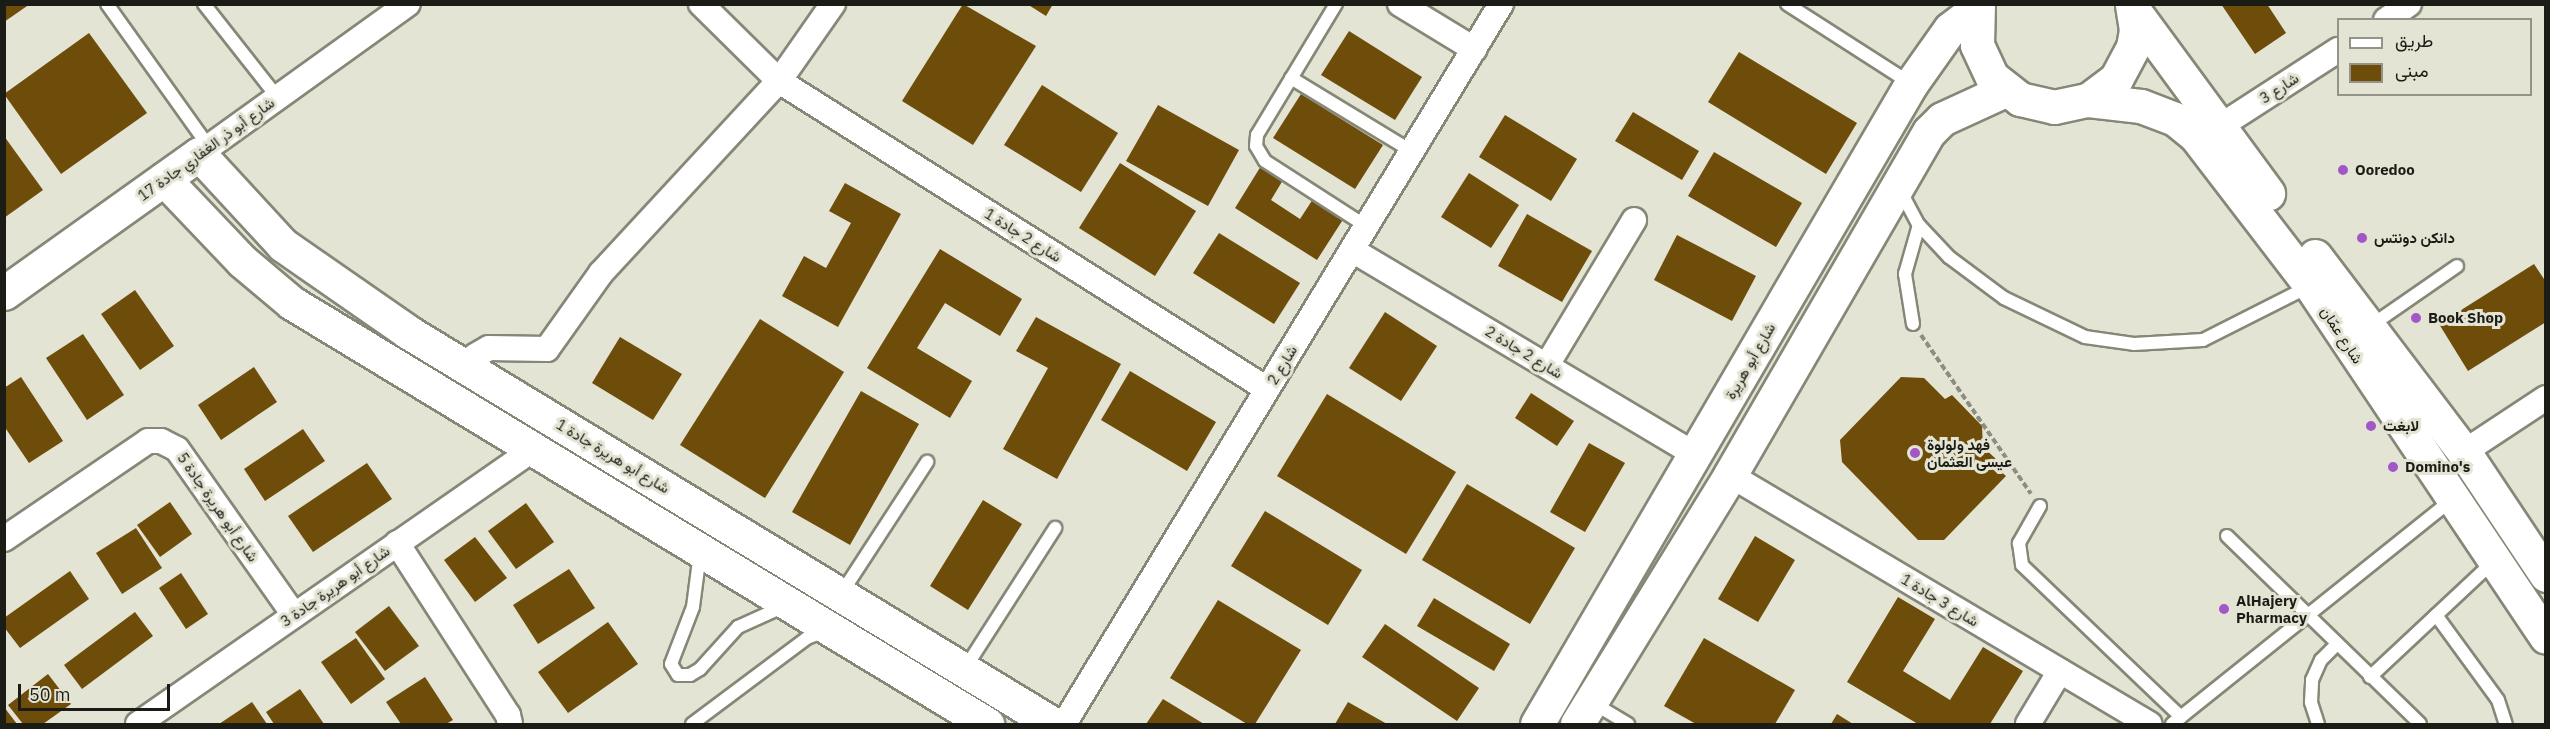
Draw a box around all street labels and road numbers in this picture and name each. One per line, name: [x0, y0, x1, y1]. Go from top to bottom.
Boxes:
street label: شارع 3: [2256, 69, 2302, 107]
street label: شارع أبو ذر الغفاري جادة 17: [134, 93, 278, 205]
street label: شارع 2 جادة 1: [981, 204, 1065, 266]
street label: شارع عمّان: [2317, 303, 2367, 367]
street label: شارع أبو هريرة: [1721, 320, 1779, 402]
street label: شارع 2 جادة 2: [1482, 322, 1566, 382]
street label: شارع 2: [1263, 342, 1301, 388]
street label: شارع أبو هريرة جادة 1: [553, 415, 673, 497]
street label: شارع أبو هريرة جادة 5: [174, 449, 262, 565]
street label: شارع أبو هريرة جادة 3: [277, 542, 393, 630]
street label: شارع 3 جادة 1: [1898, 570, 1982, 630]

